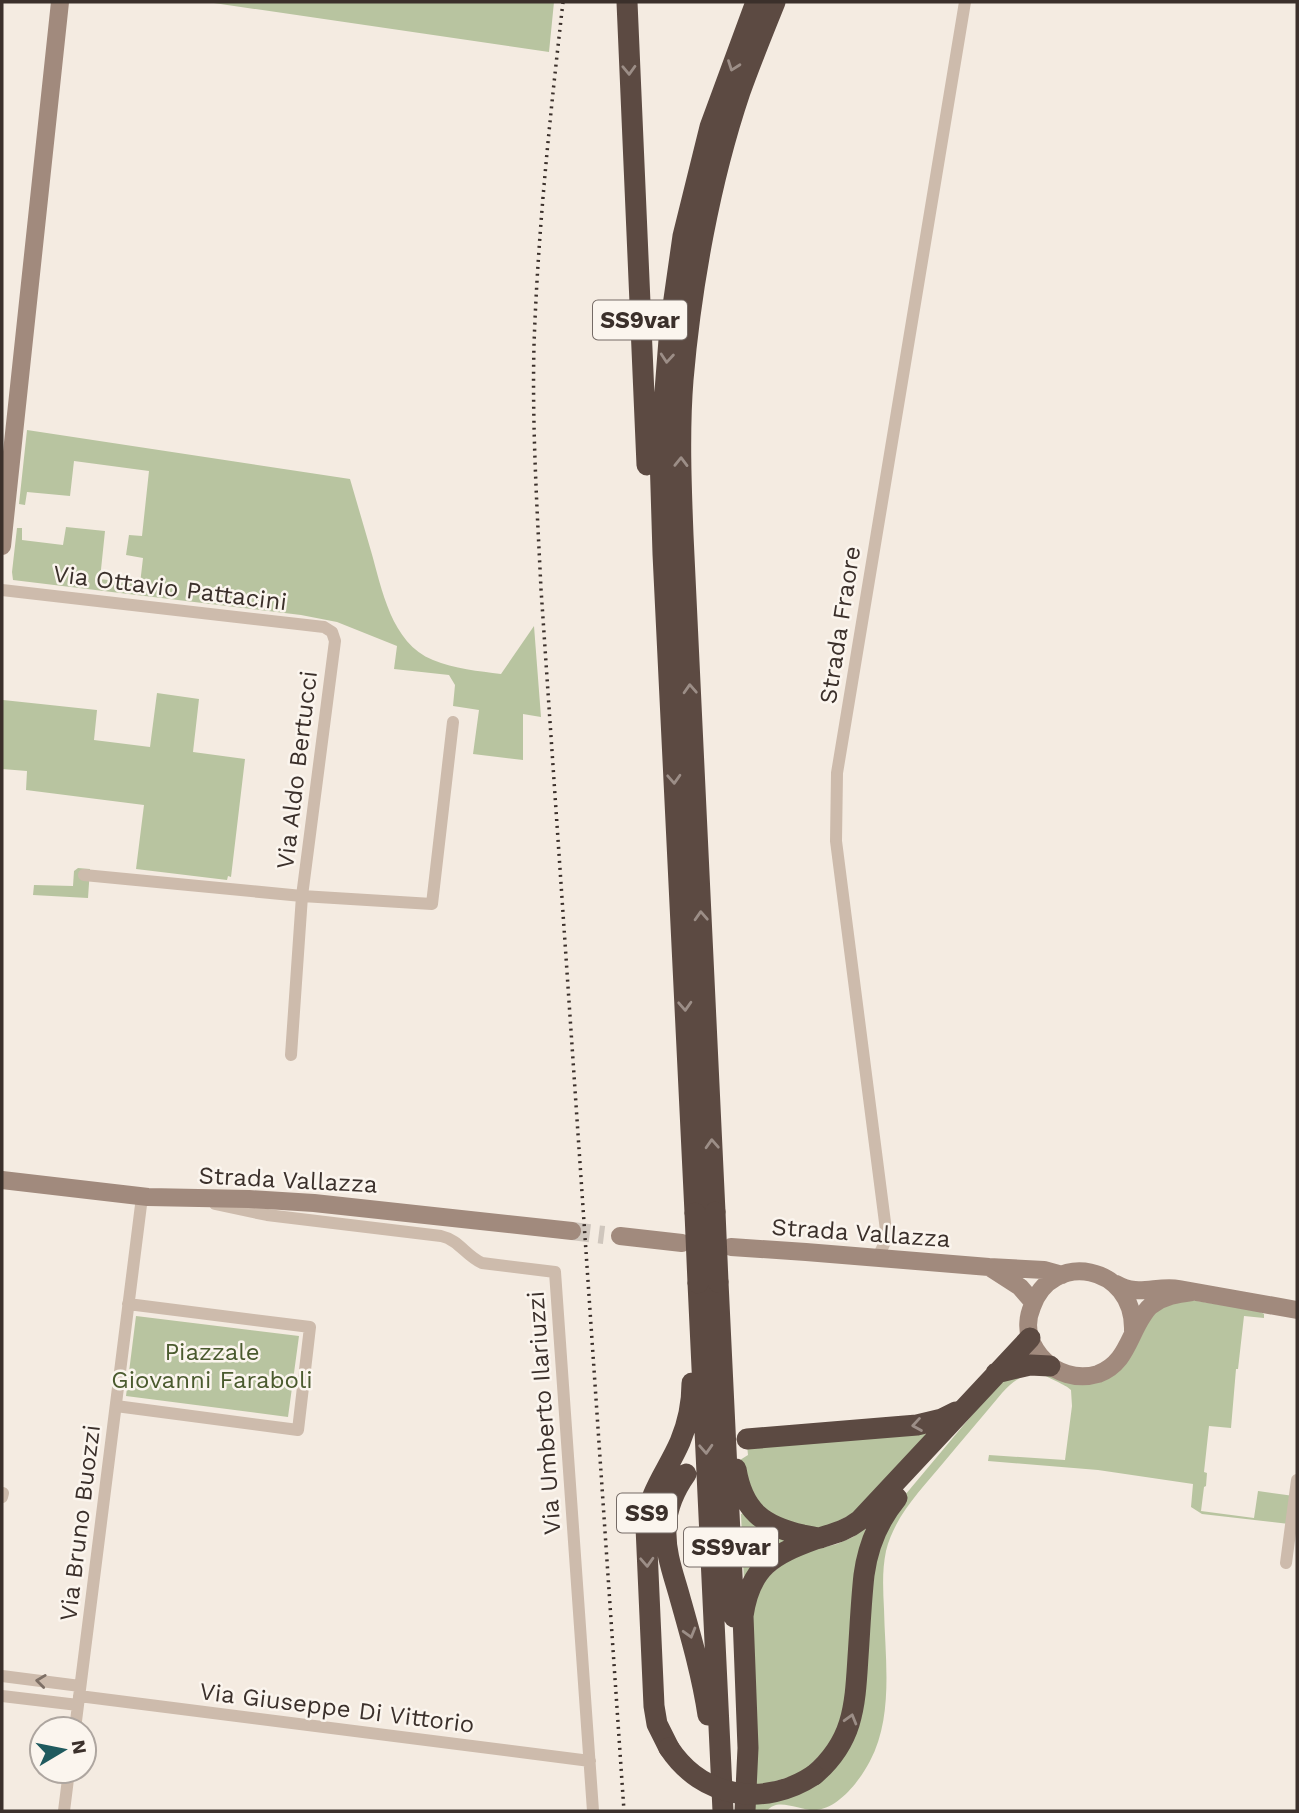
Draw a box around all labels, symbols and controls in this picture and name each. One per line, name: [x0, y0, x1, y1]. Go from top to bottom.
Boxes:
one-way arrow: [727, 59, 741, 71]
one-way arrow: [621, 65, 636, 76]
road number: SS9var: [593, 300, 687, 340]
one-way arrow: [660, 353, 675, 364]
one-way arrow: [673, 456, 689, 467]
street label: Strada Fraore: [814, 544, 866, 706]
street label: Via Ottavio Pattacini: [52, 560, 288, 616]
street label: Via Aldo Bertucci: [271, 669, 323, 871]
one-way arrow: [682, 683, 697, 694]
one-way arrow: [666, 774, 681, 785]
one-way arrow: [694, 911, 709, 922]
one-way arrow: [677, 1001, 692, 1012]
one-way arrow: [704, 1138, 719, 1149]
street label: Strada Vallazza: [198, 1161, 378, 1199]
street label: Strada Vallazza: [771, 1213, 951, 1253]
street label: Via Umberto Ilariuzzi: [522, 1290, 566, 1536]
park label: Piazzale Giovanni Faraboli: [111, 1338, 313, 1394]
one-way arrow: [911, 1417, 923, 1432]
street label: Via Bruno Buozzi: [54, 1423, 106, 1623]
one-way arrow: [699, 1444, 714, 1455]
road number: SS9: [617, 1494, 677, 1532]
road number: SS9var: [684, 1528, 778, 1566]
one-way arrow: [639, 1557, 654, 1568]
one-way arrow: [682, 1627, 696, 1639]
one-way arrow: [35, 1674, 47, 1689]
street label: Via Giuseppe Di Vittorio: [198, 1677, 476, 1739]
one-way arrow: [842, 1714, 857, 1726]
north arrow: [28, 1715, 98, 1785]
text: N: [67, 1738, 92, 1756]

